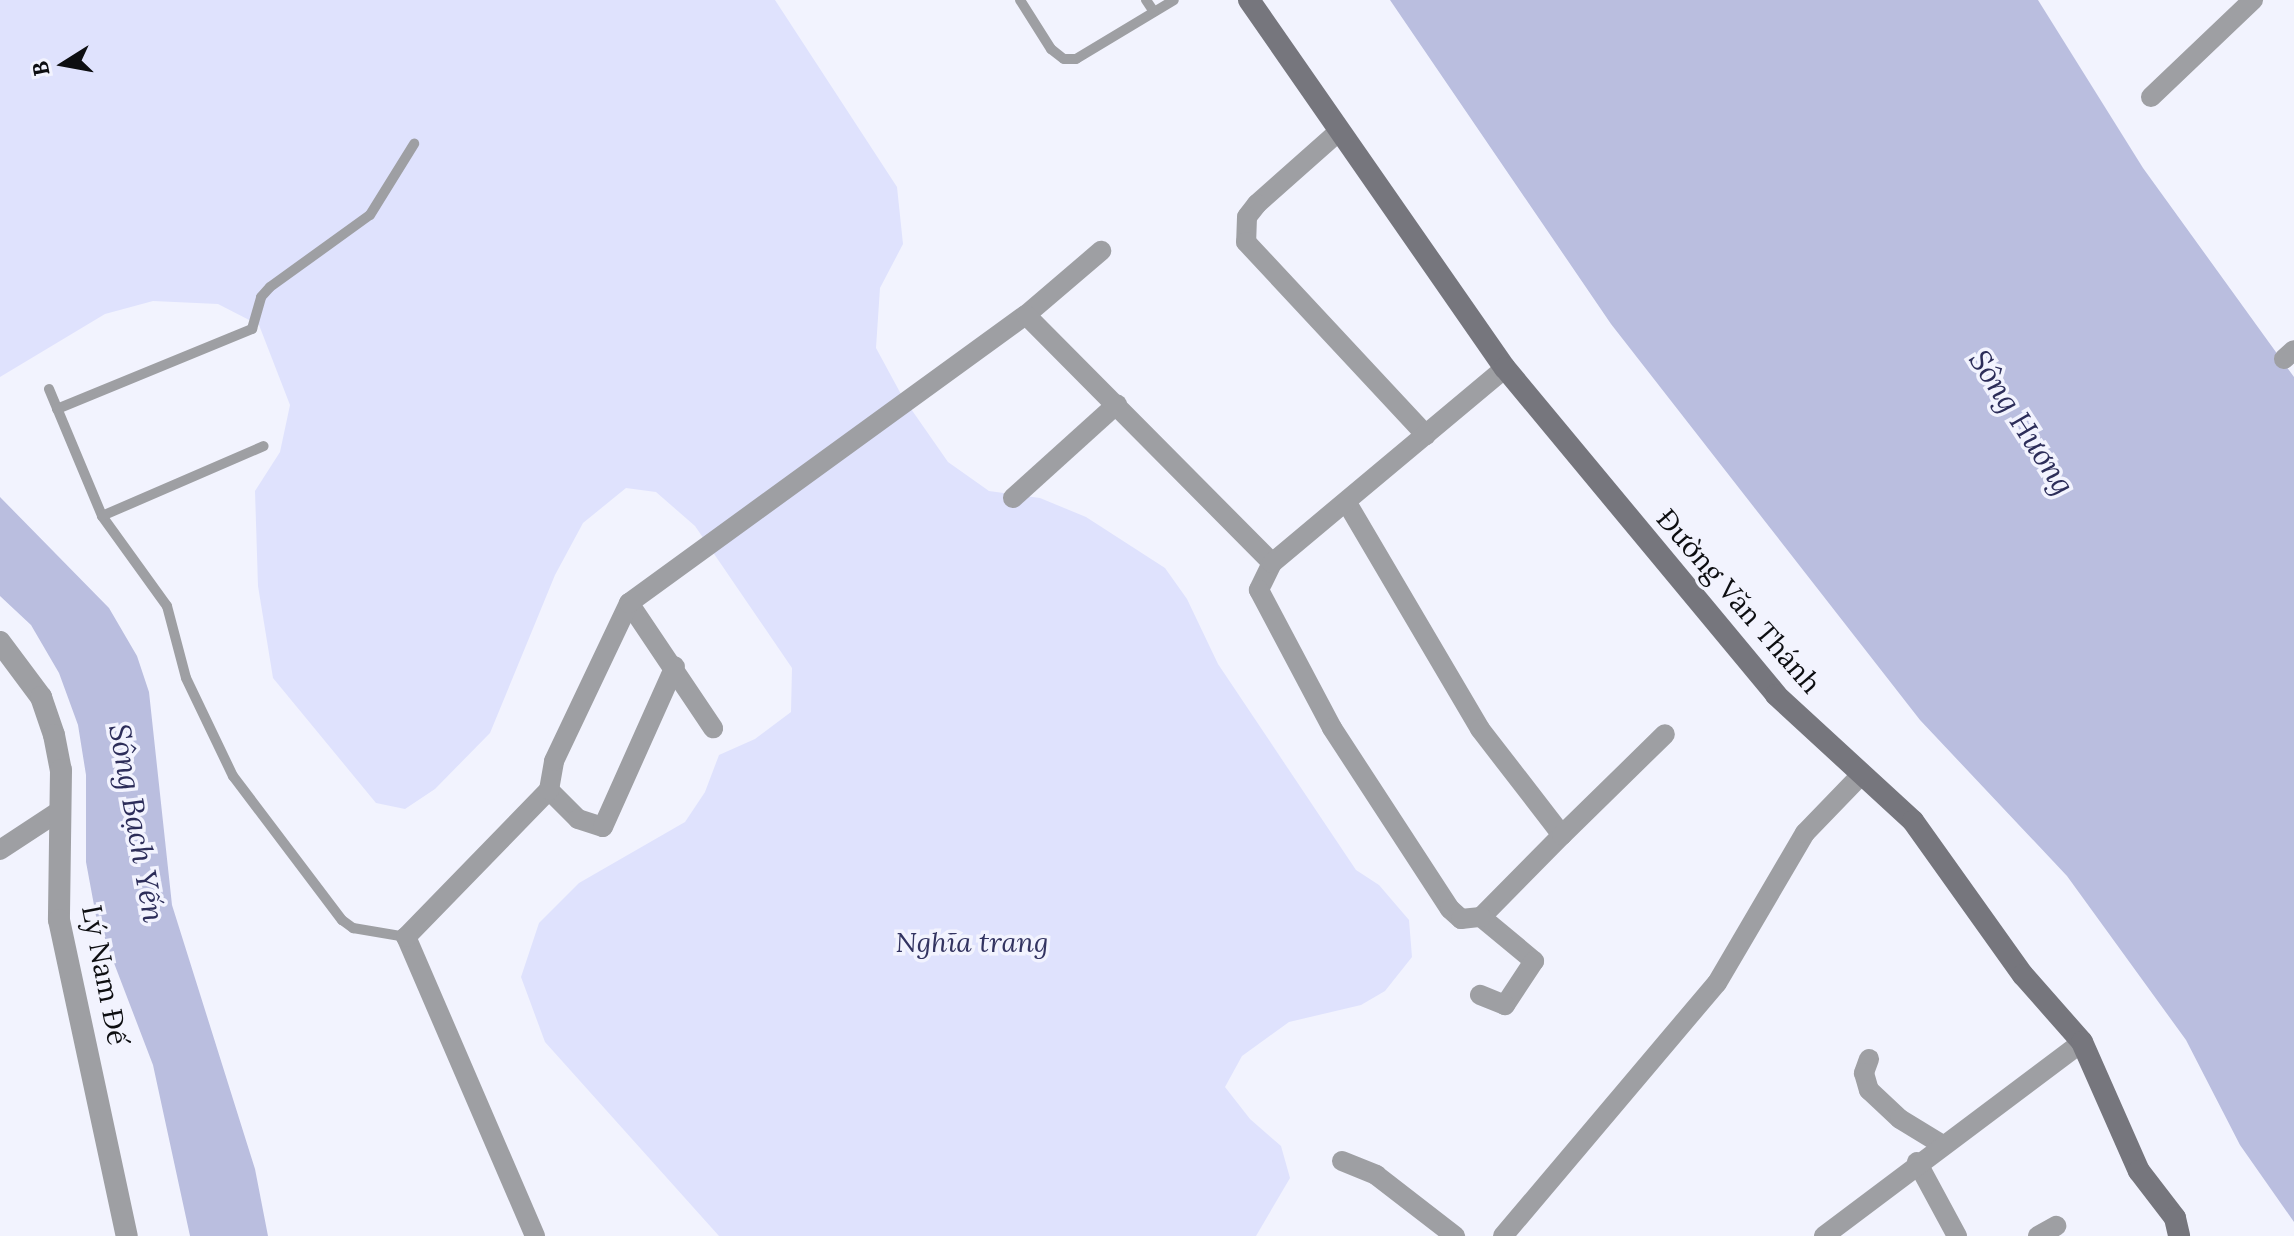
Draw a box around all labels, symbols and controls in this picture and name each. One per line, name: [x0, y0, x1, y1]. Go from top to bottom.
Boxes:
north arrow: [24, 24, 104, 104]
text: B: [25, 59, 56, 78]
water label: Sông Hương: [1962, 343, 2082, 501]
street label: Đường Văn Thánh: [1650, 502, 1828, 700]
water label: Sông Bạch Yến: [102, 721, 172, 925]
street label: Lý Nam Đế: [75, 902, 135, 1048]
park label: Nghĩa trang: [895, 925, 1049, 959]

